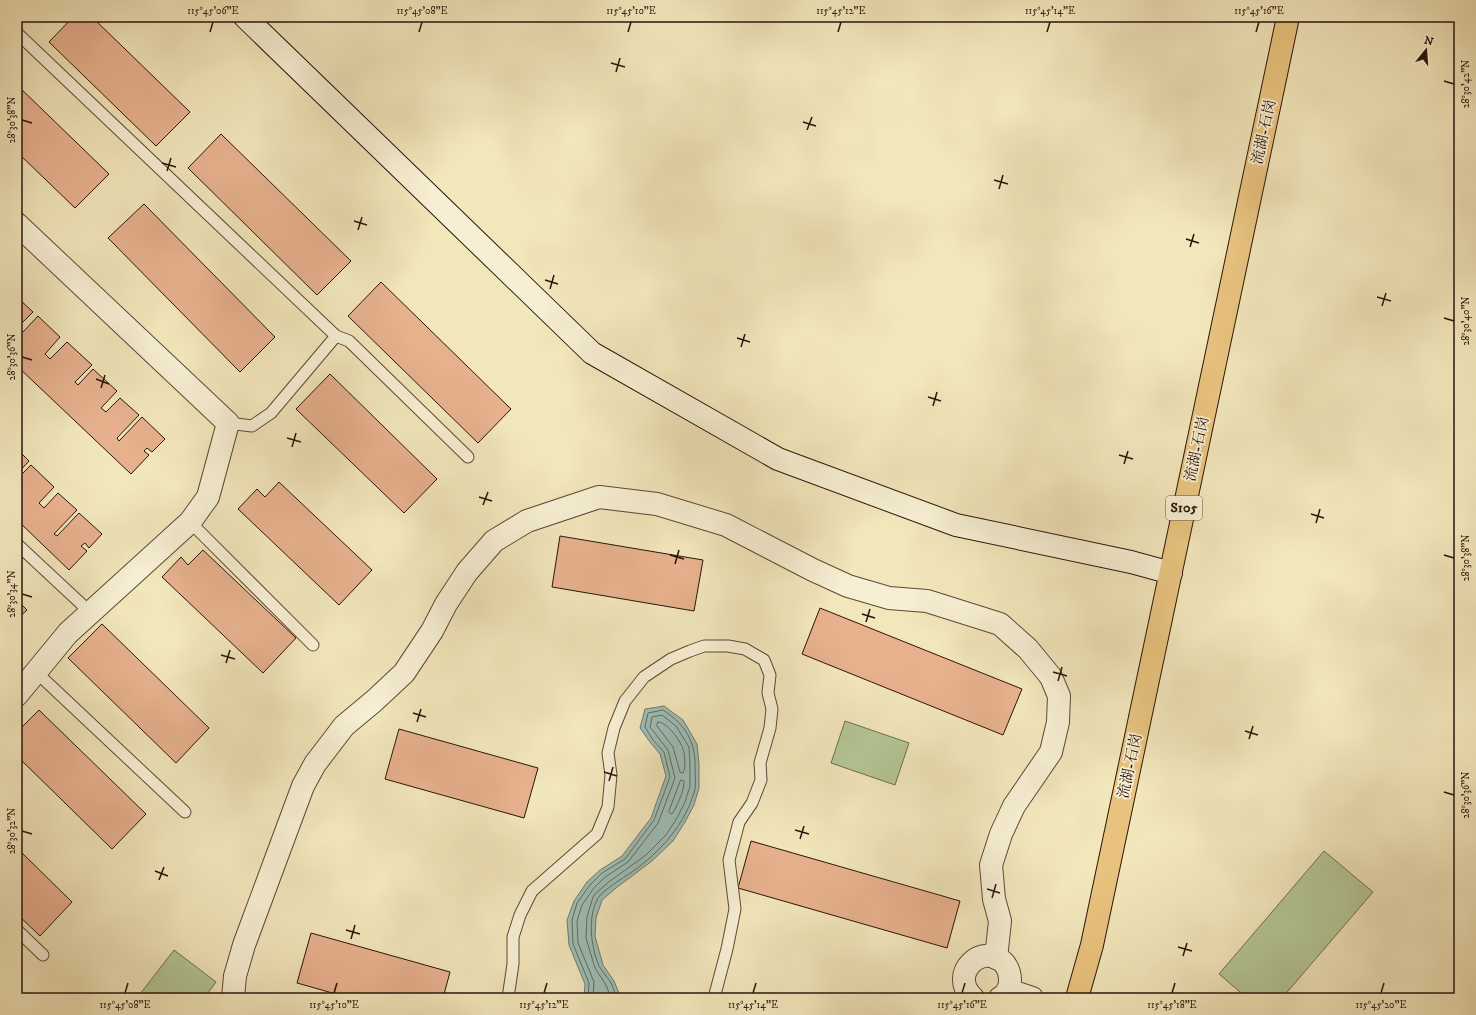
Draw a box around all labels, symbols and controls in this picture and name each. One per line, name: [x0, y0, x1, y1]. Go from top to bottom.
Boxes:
text: 115°45'06"E: [187, 5, 239, 17]
text: 115°45'08"E: [396, 5, 448, 17]
text: 115°45'10"E: [606, 5, 656, 17]
text: 115°45'12"E: [816, 5, 866, 17]
text: 115°45'14"E: [1025, 5, 1075, 17]
text: 115°45'16"E: [1234, 5, 1284, 17]
north arrow: [1406, 30, 1446, 70]
text: N: [1422, 33, 1435, 49]
text: 28°30'42"N: [1460, 60, 1472, 108]
text: 28°30'38"N: [6, 97, 18, 143]
street label: 流湖-石岗: [1248, 98, 1280, 166]
text: 28°30'40"N: [1460, 296, 1472, 346]
text: 28°30'36"N: [6, 334, 18, 380]
street label: 流湖-石岗: [1181, 415, 1213, 483]
road number: S105: [1166, 496, 1202, 520]
text: 28°30'38"N: [1460, 535, 1472, 581]
text: 28°30'34"N: [6, 570, 18, 618]
street label: 流湖-石岗: [1114, 732, 1146, 800]
text: 28°30'36"N: [1460, 772, 1472, 818]
text: 28°30'32"N: [6, 808, 18, 854]
text: 115°45'08"E: [99, 999, 151, 1011]
text: 115°45'10"E: [309, 999, 359, 1011]
text: 115°45'12"E: [519, 999, 569, 1011]
text: 115°45'14"E: [728, 999, 778, 1011]
text: 115°45'16"E: [937, 999, 987, 1011]
text: 115°45'18"E: [1147, 999, 1197, 1011]
text: 115°45'20"E: [1355, 999, 1407, 1011]

